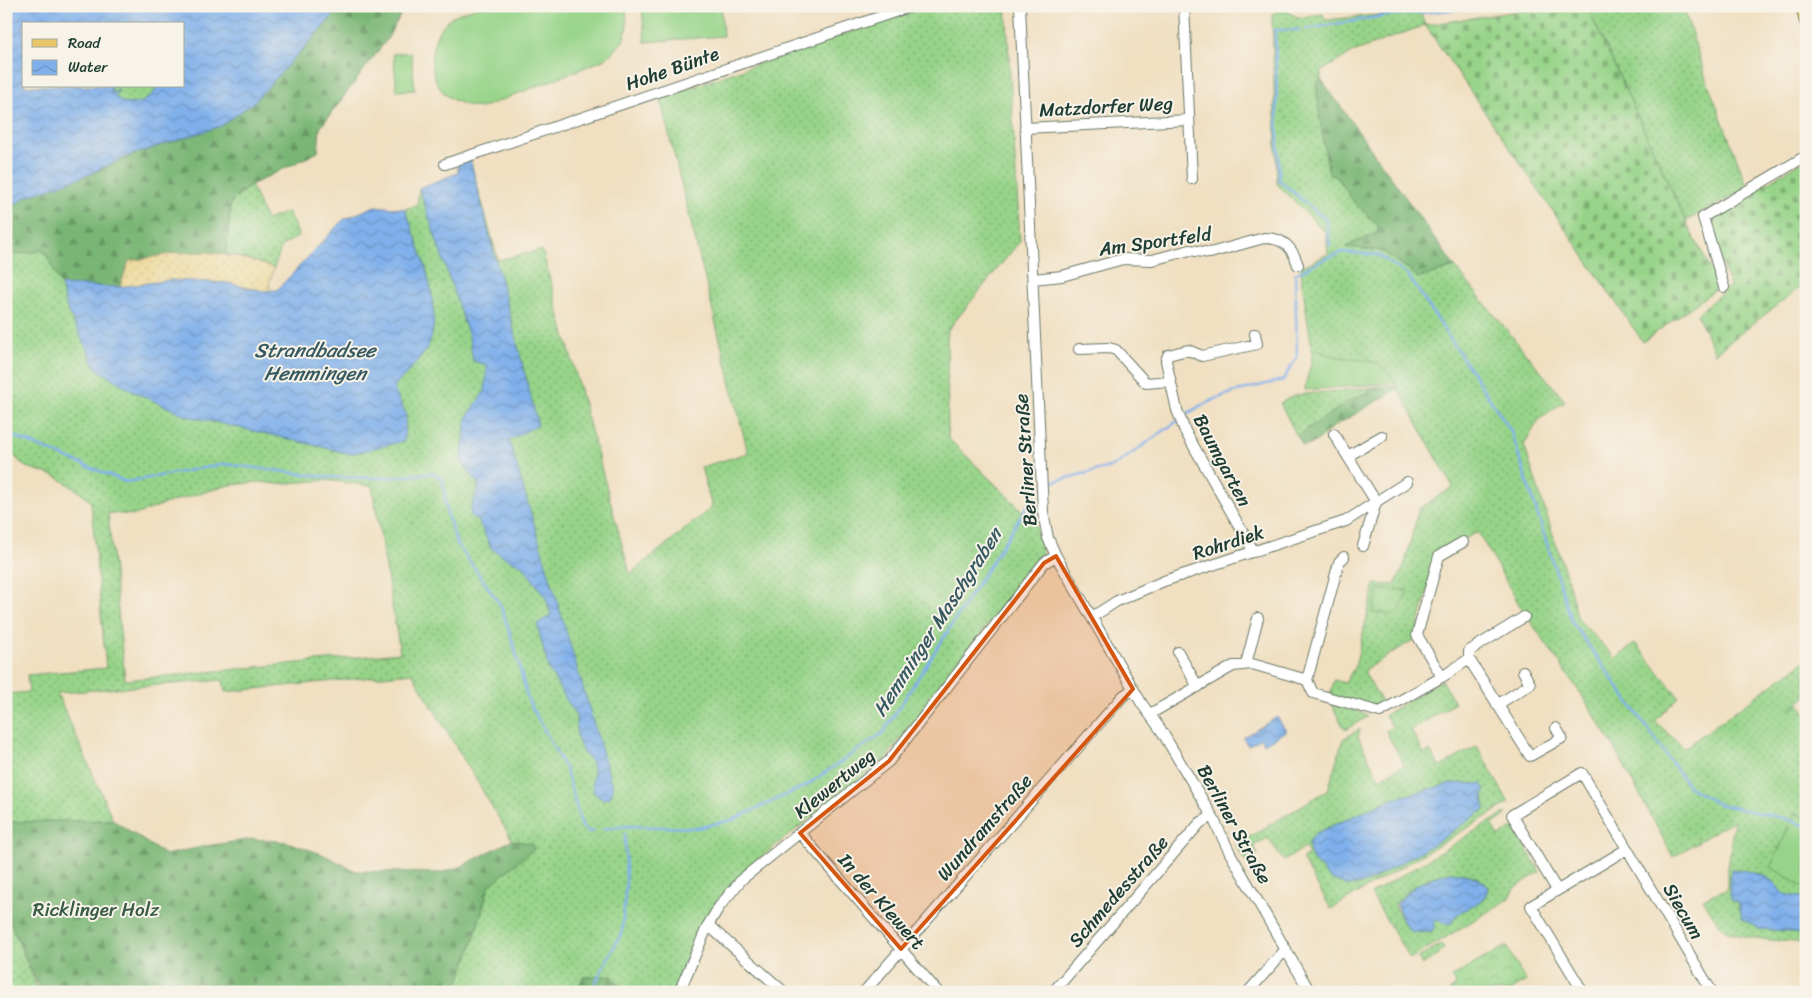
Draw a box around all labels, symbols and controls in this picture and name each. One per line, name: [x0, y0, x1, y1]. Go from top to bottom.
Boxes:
legend: [22, 22, 185, 88]
text: Road: [68, 30, 101, 56]
street label: Hohe Bünte: [621, 37, 723, 100]
text: Water: [68, 54, 108, 80]
street label: Matzdorfer Weg: [1038, 86, 1174, 126]
street label: Am Sportfeld: [1096, 217, 1215, 266]
water label: Strandbadsee Hemmingen: [254, 333, 377, 391]
street label: Berliner Straße: [1004, 392, 1047, 527]
street label: Baumgarten: [1184, 408, 1261, 513]
street label: Rohrdiek: [1188, 515, 1269, 570]
water label: Hemminger Maschgraben: [863, 519, 1013, 724]
street label: Klewertweg: [786, 740, 883, 827]
street label: Berliner Straße: [1188, 758, 1281, 891]
street label: Wundramstraße: [928, 766, 1041, 889]
street label: Schmedesstraße: [1060, 827, 1177, 955]
street label: In der Klewert: [829, 844, 934, 958]
street label: Siecum: [1654, 876, 1713, 946]
park label: Ricklinger Holz: [33, 893, 160, 926]

